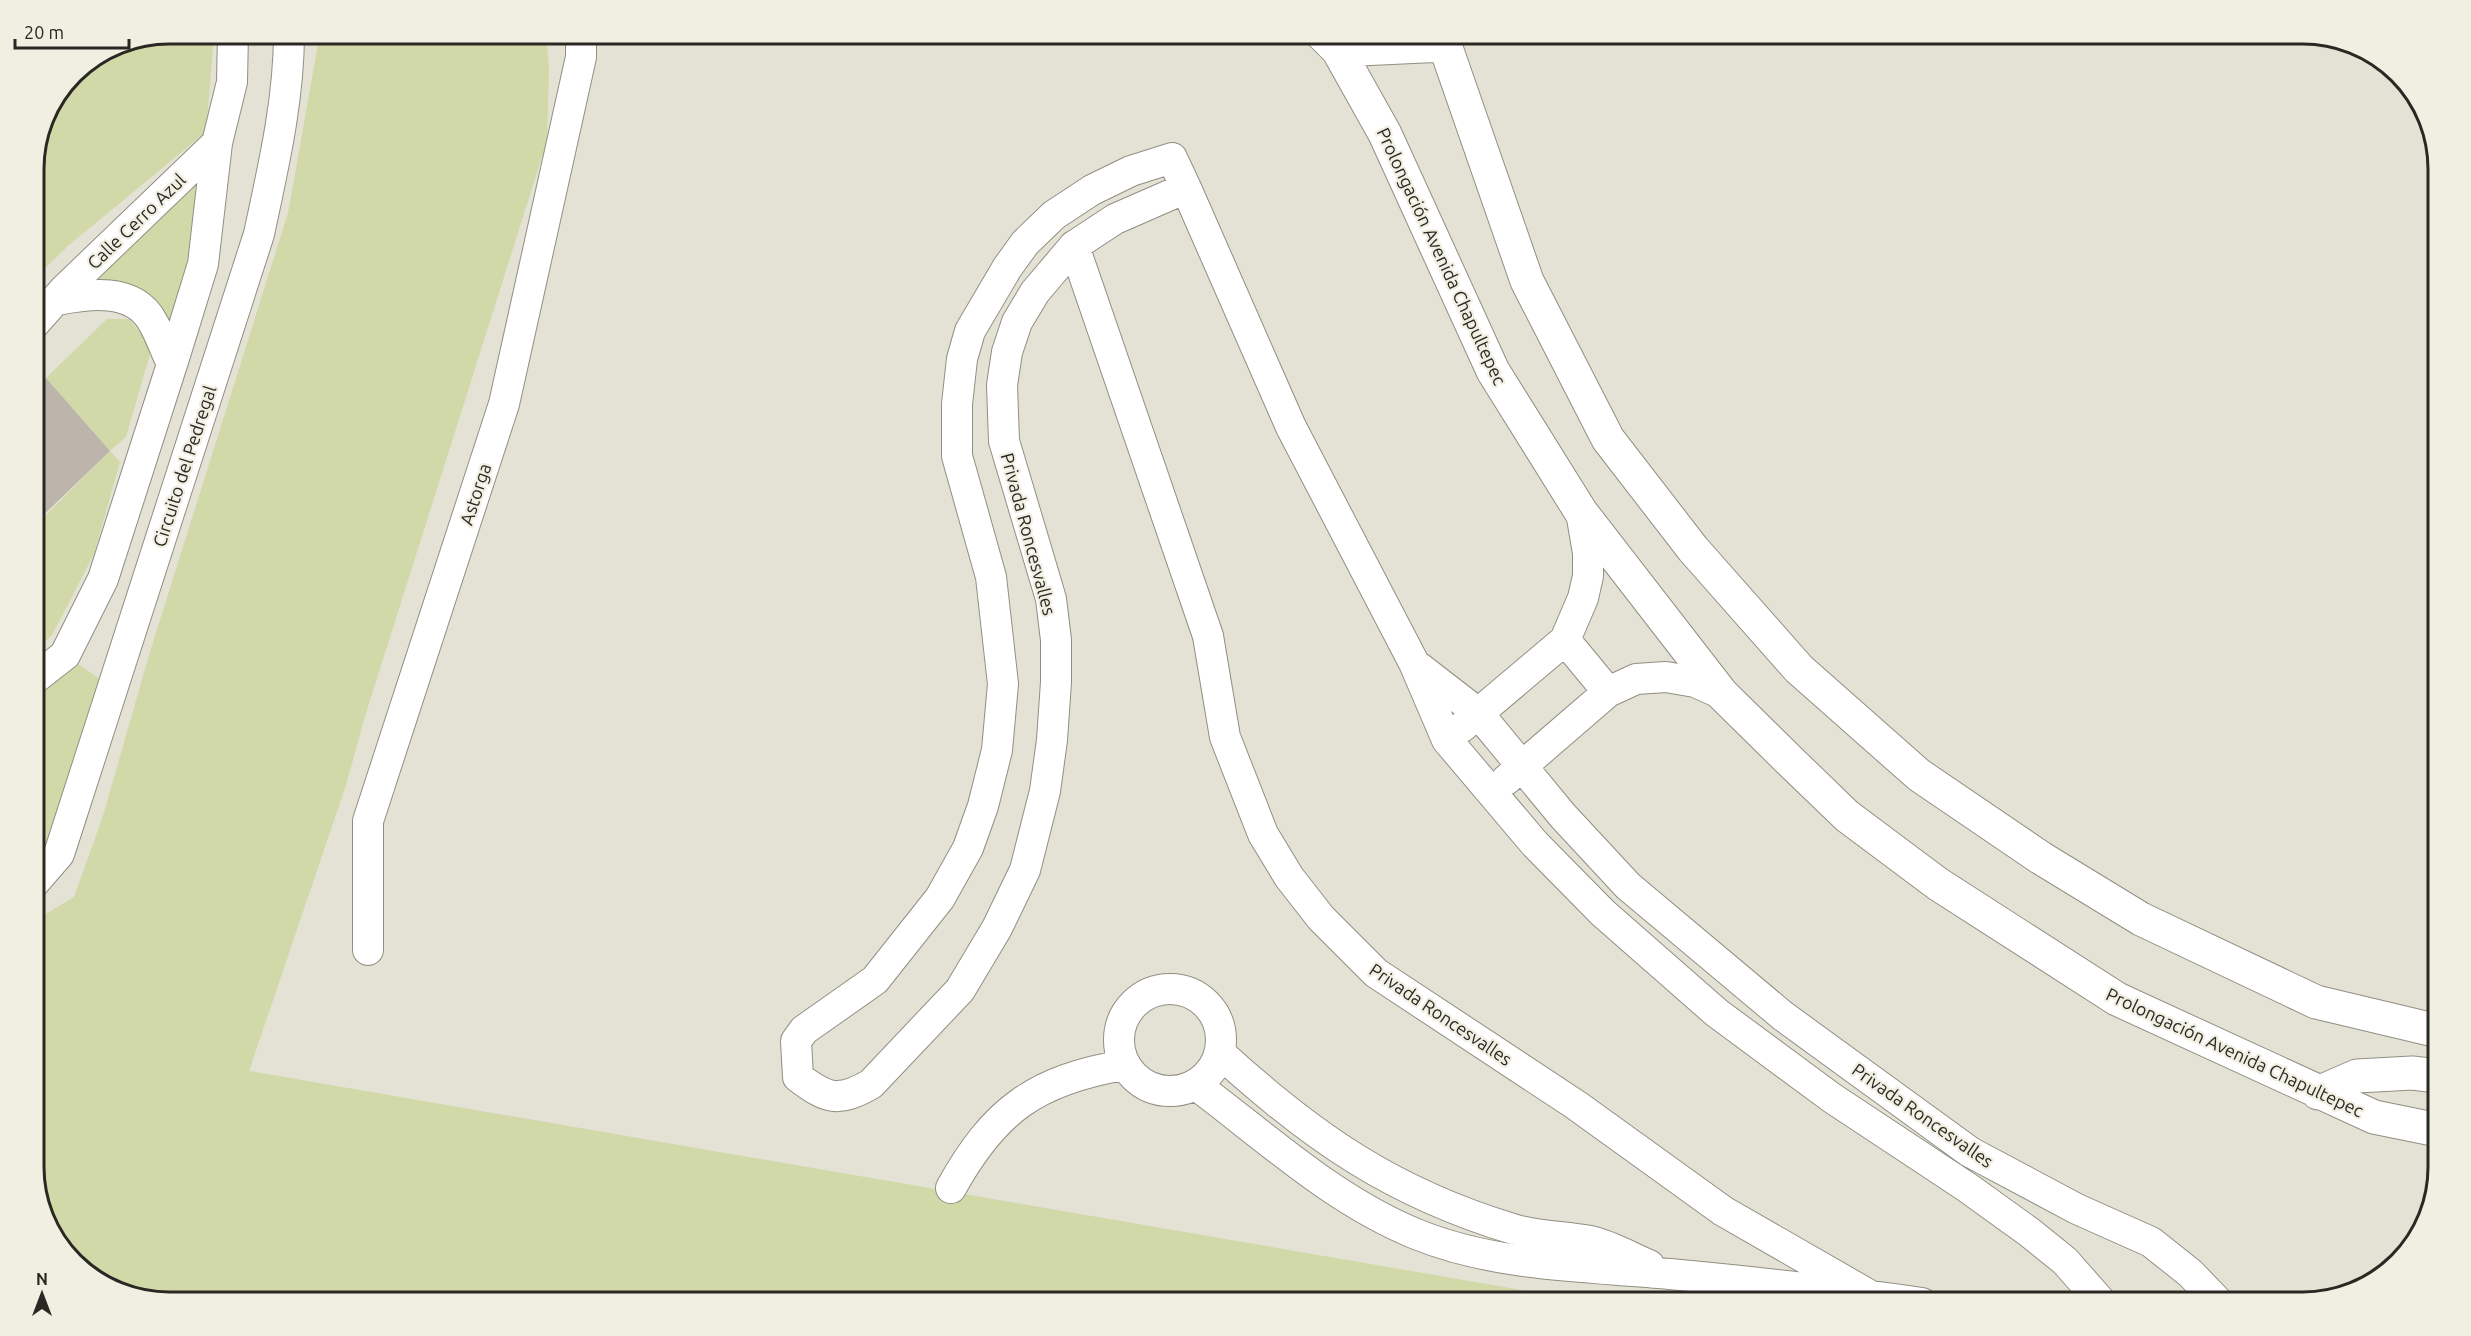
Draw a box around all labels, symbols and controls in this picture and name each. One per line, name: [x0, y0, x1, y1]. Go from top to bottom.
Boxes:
scale bar: [15, 12, 129, 50]
text: 20 m: [24, 22, 64, 42]
street label: Prolongación Avenida Chapultepec: [1373, 124, 1511, 388]
street label: Calle Cerro Azul: [83, 169, 189, 273]
street label: Circuito del Pedregal: [149, 383, 220, 549]
street label: Privada Roncesvalles: [998, 451, 1060, 617]
street label: Astorga: [456, 461, 494, 527]
street label: Privada Roncesvalles: [1366, 959, 1516, 1069]
street label: Prolongación Avenida Chapultepec: [2103, 983, 2367, 1121]
street label: Privada Roncesvalles: [1849, 1059, 1997, 1171]
north arrow: [12, 1264, 72, 1324]
text: N: [36, 1270, 48, 1288]

